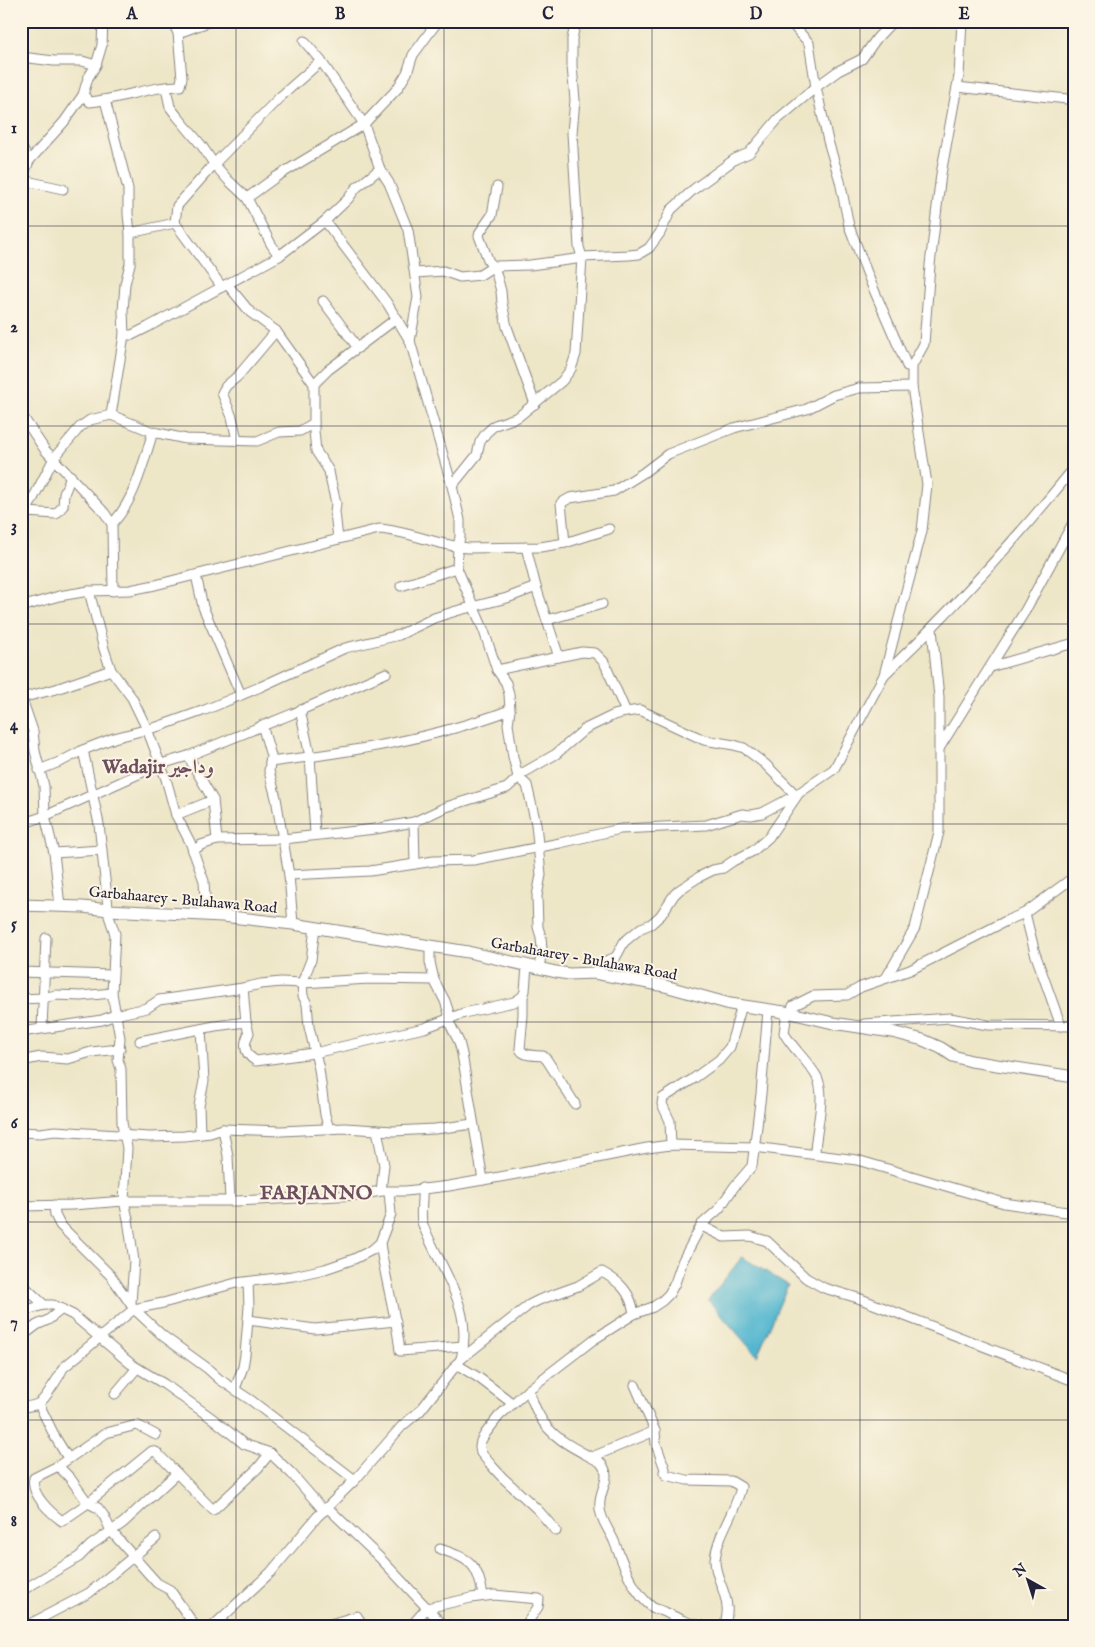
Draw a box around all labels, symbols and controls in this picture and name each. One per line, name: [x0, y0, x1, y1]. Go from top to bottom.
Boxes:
text: A: [126, 5, 139, 25]
text: B: [335, 5, 346, 25]
text: C: [542, 5, 554, 25]
text: D: [750, 5, 763, 25]
text: E: [958, 5, 970, 25]
text: 1: [11, 119, 17, 139]
text: 2: [10, 318, 18, 338]
text: 3: [11, 517, 17, 537]
text: 4: [10, 716, 19, 736]
district label: Wadajir وداجير: [101, 755, 214, 780]
street label: Garbahaarey - Bulahawa Road: [88, 882, 279, 918]
text: 5: [11, 915, 17, 935]
street label: Garbahaarey - Bulahawa Road: [489, 933, 680, 985]
text: 6: [11, 1114, 19, 1134]
district label: FARJANNO: [260, 1181, 373, 1206]
text: 7: [10, 1313, 18, 1333]
text: 8: [11, 1512, 17, 1532]
north arrow: [1002, 1554, 1052, 1604]
text: N: [1009, 1560, 1031, 1582]

